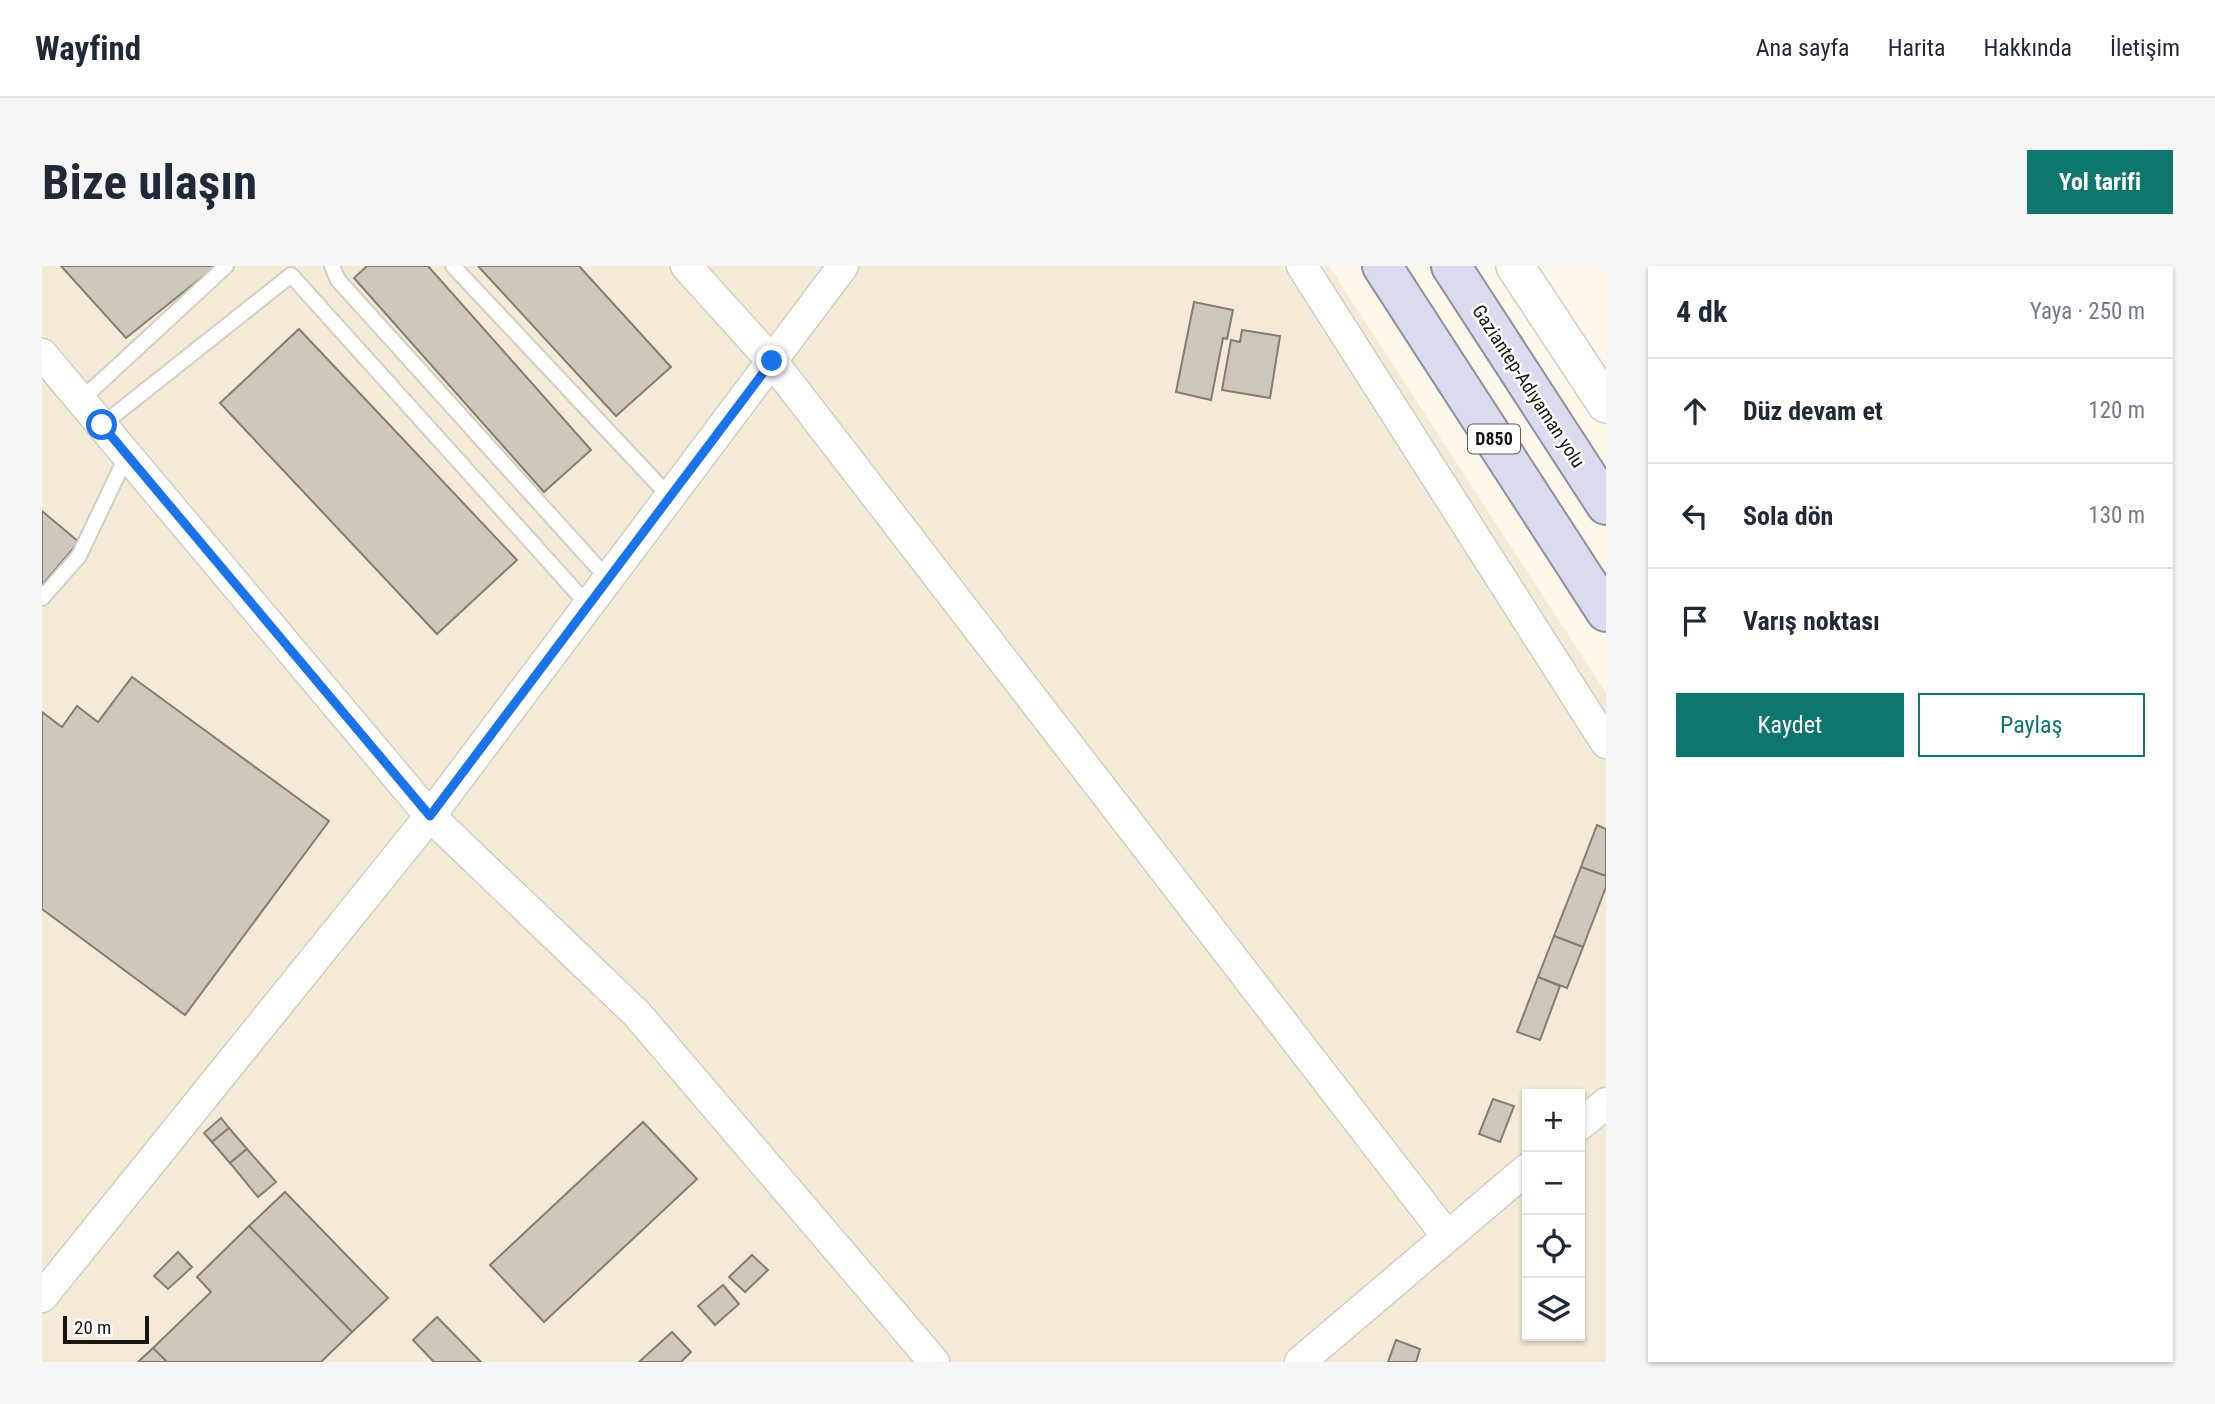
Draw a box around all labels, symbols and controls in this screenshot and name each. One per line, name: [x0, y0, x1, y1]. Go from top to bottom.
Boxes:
text: Wayfind: [35, 29, 141, 68]
text: Ana sayfa: [1756, 34, 1850, 62]
text: Harita: [1888, 34, 1945, 62]
text: Hakkında: [1983, 34, 2072, 62]
text: İletişim: [2110, 34, 2180, 62]
button: Yol tarifi: [2027, 150, 2173, 214]
text: Bize ulaşın: [42, 154, 257, 211]
text: 4 dk: [1676, 294, 1727, 329]
text: Yaya · 250 m: [2030, 298, 2145, 325]
street label: Gaziantep-Adıyaman yolu: [1467, 301, 1590, 472]
route end: [756, 345, 787, 376]
icon: ahead: [1676, 392, 1714, 430]
text: Düz devam et: [1743, 396, 1883, 426]
text: 120 m: [2088, 397, 2145, 424]
route start: [86, 409, 117, 440]
road number: D850: [1468, 424, 1520, 454]
icon: left: [1676, 497, 1714, 535]
text: Sola dön: [1743, 501, 1833, 531]
text: 130 m: [2088, 502, 2145, 529]
icon: arrive: [1676, 602, 1714, 640]
text: Varış noktası: [1743, 606, 1880, 636]
button: Kaydet: [1676, 693, 1904, 757]
button: Paylaş: [1918, 693, 2145, 757]
map controls: [1522, 1089, 1585, 1341]
button: +: [1522, 1089, 1585, 1152]
button: −: [1522, 1152, 1585, 1215]
button: locate: [1522, 1215, 1585, 1278]
button: layers: [1522, 1278, 1585, 1341]
scale bar: [63, 1313, 149, 1345]
text: 20 m: [74, 1316, 111, 1339]

